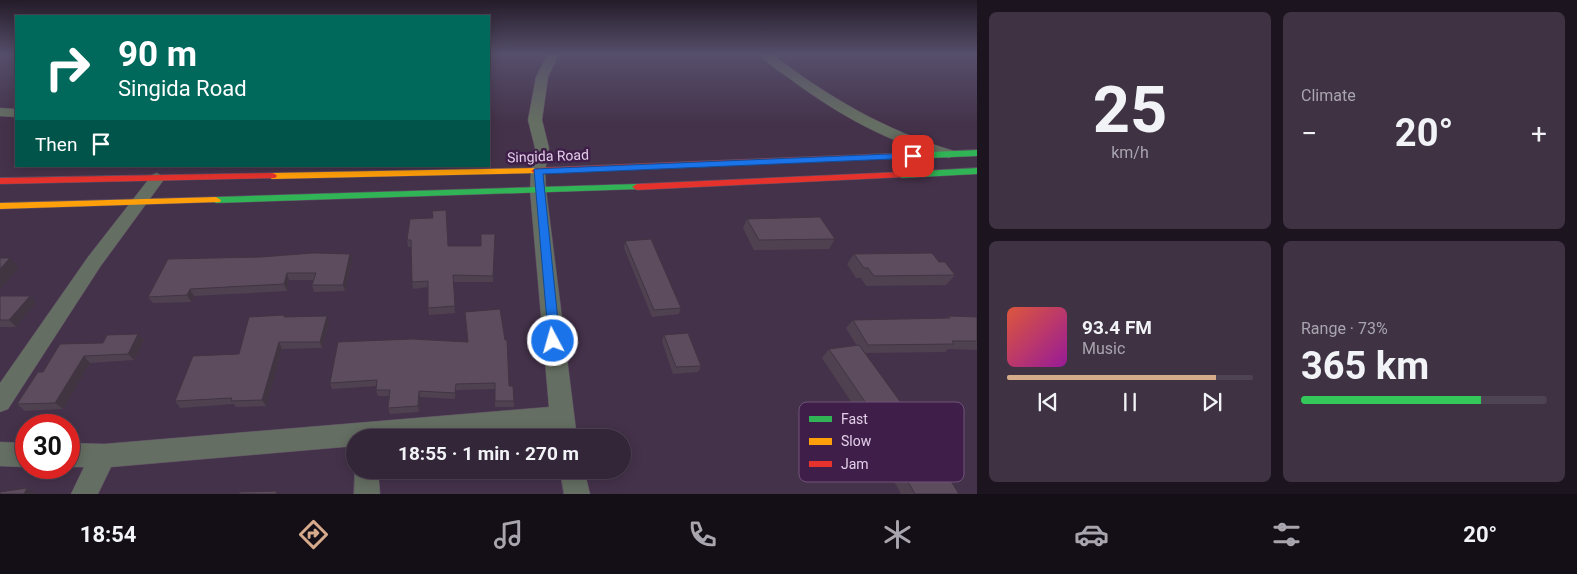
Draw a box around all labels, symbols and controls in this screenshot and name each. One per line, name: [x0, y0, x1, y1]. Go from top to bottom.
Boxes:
text: 90 m: [118, 34, 197, 75]
icon: right: [35, 35, 100, 100]
text: 25: [1093, 72, 1167, 148]
text: Singida Road: [118, 76, 247, 101]
text: Climate: [1301, 86, 1356, 105]
text: 20°: [1395, 111, 1453, 155]
text: −: [1301, 117, 1317, 150]
text: +: [1531, 117, 1547, 150]
icon: arrive: [87, 130, 115, 158]
text: Then: [35, 133, 77, 156]
pin: [892, 135, 934, 177]
icon: arrive: [899, 142, 927, 170]
text: km/h: [1111, 143, 1149, 162]
street label: Singida Road: [507, 147, 589, 165]
position arrow: [526, 314, 578, 366]
text: 93.4 FM: [1082, 316, 1152, 339]
text: Range · 73%: [1301, 319, 1388, 338]
text: Music: [1082, 339, 1125, 358]
text: 365 km: [1301, 344, 1429, 388]
icon: previous: [1034, 388, 1062, 416]
icon: pause: [1116, 388, 1144, 416]
icon: next: [1198, 388, 1226, 416]
legend: [799, 402, 964, 482]
text: Fast: [841, 411, 868, 427]
speed limit sign: 30: [15, 414, 80, 479]
text: Slow: [841, 433, 872, 449]
text: 18:55 · 1 min · 270 m: [398, 442, 579, 465]
text: Jam: [841, 456, 869, 472]
icon: directions: [296, 517, 331, 552]
icon: music: [491, 517, 526, 552]
icon: phone: [685, 517, 720, 552]
icon: climate: [880, 517, 915, 552]
icon: car: [1074, 517, 1109, 552]
icon: filters: [1269, 517, 1304, 552]
text: 18:54: [80, 522, 136, 547]
text: 20°: [1463, 522, 1497, 547]

